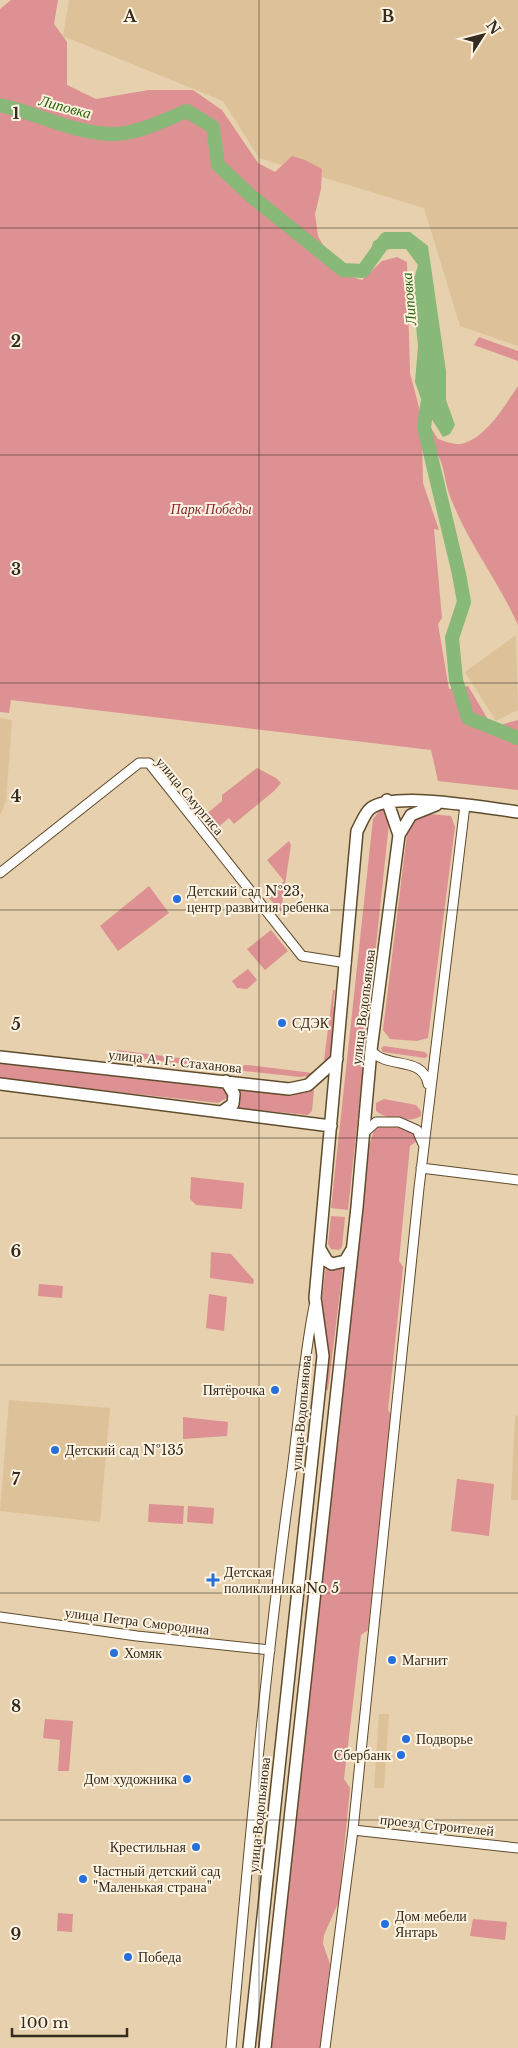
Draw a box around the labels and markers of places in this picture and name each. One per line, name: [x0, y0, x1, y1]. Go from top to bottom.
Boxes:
place label: Детский сад №23, центр развития ребенка: [187, 882, 330, 916]
marker: Детский сад №23, центр развития ребенка: [171, 893, 183, 905]
place label: СДЭК: [292, 1014, 330, 1032]
marker: СДЭК: [276, 1017, 288, 1029]
place label: Пятёрочка: [203, 1381, 266, 1399]
marker: Пятёрочка: [269, 1384, 281, 1396]
place label: Детский сад №135: [65, 1441, 184, 1459]
marker: Детский сад №135: [49, 1444, 61, 1456]
place label: Детская поликлиника No 5: [224, 1563, 339, 1597]
marker: Детская поликлиника No 5: [206, 1573, 220, 1587]
place label: Хомяк: [124, 1644, 162, 1662]
marker: Хомяк: [108, 1647, 120, 1659]
place label: Магнит: [402, 1651, 448, 1669]
marker: Магнит: [386, 1654, 398, 1666]
place label: Подворье: [416, 1730, 473, 1748]
marker: Подворье: [400, 1733, 412, 1745]
place label: Сбербанк: [334, 1746, 391, 1764]
marker: Сбербанк: [395, 1749, 407, 1761]
place label: Дом художника: [84, 1770, 178, 1788]
marker: Дом художника: [181, 1773, 193, 1785]
place label: Крестильная: [110, 1838, 187, 1856]
marker: Крестильная: [190, 1841, 202, 1853]
place label: Частный детский сад "Маленькая страна": [93, 1862, 220, 1896]
marker: Частный детский сад "Маленькая страна": [77, 1873, 89, 1885]
place label: Дом мебели Янтарь: [395, 1907, 467, 1941]
marker: Дом мебели Янтарь: [379, 1918, 391, 1930]
place label: Победа: [138, 1948, 182, 1966]
marker: Победа: [122, 1951, 134, 1963]

